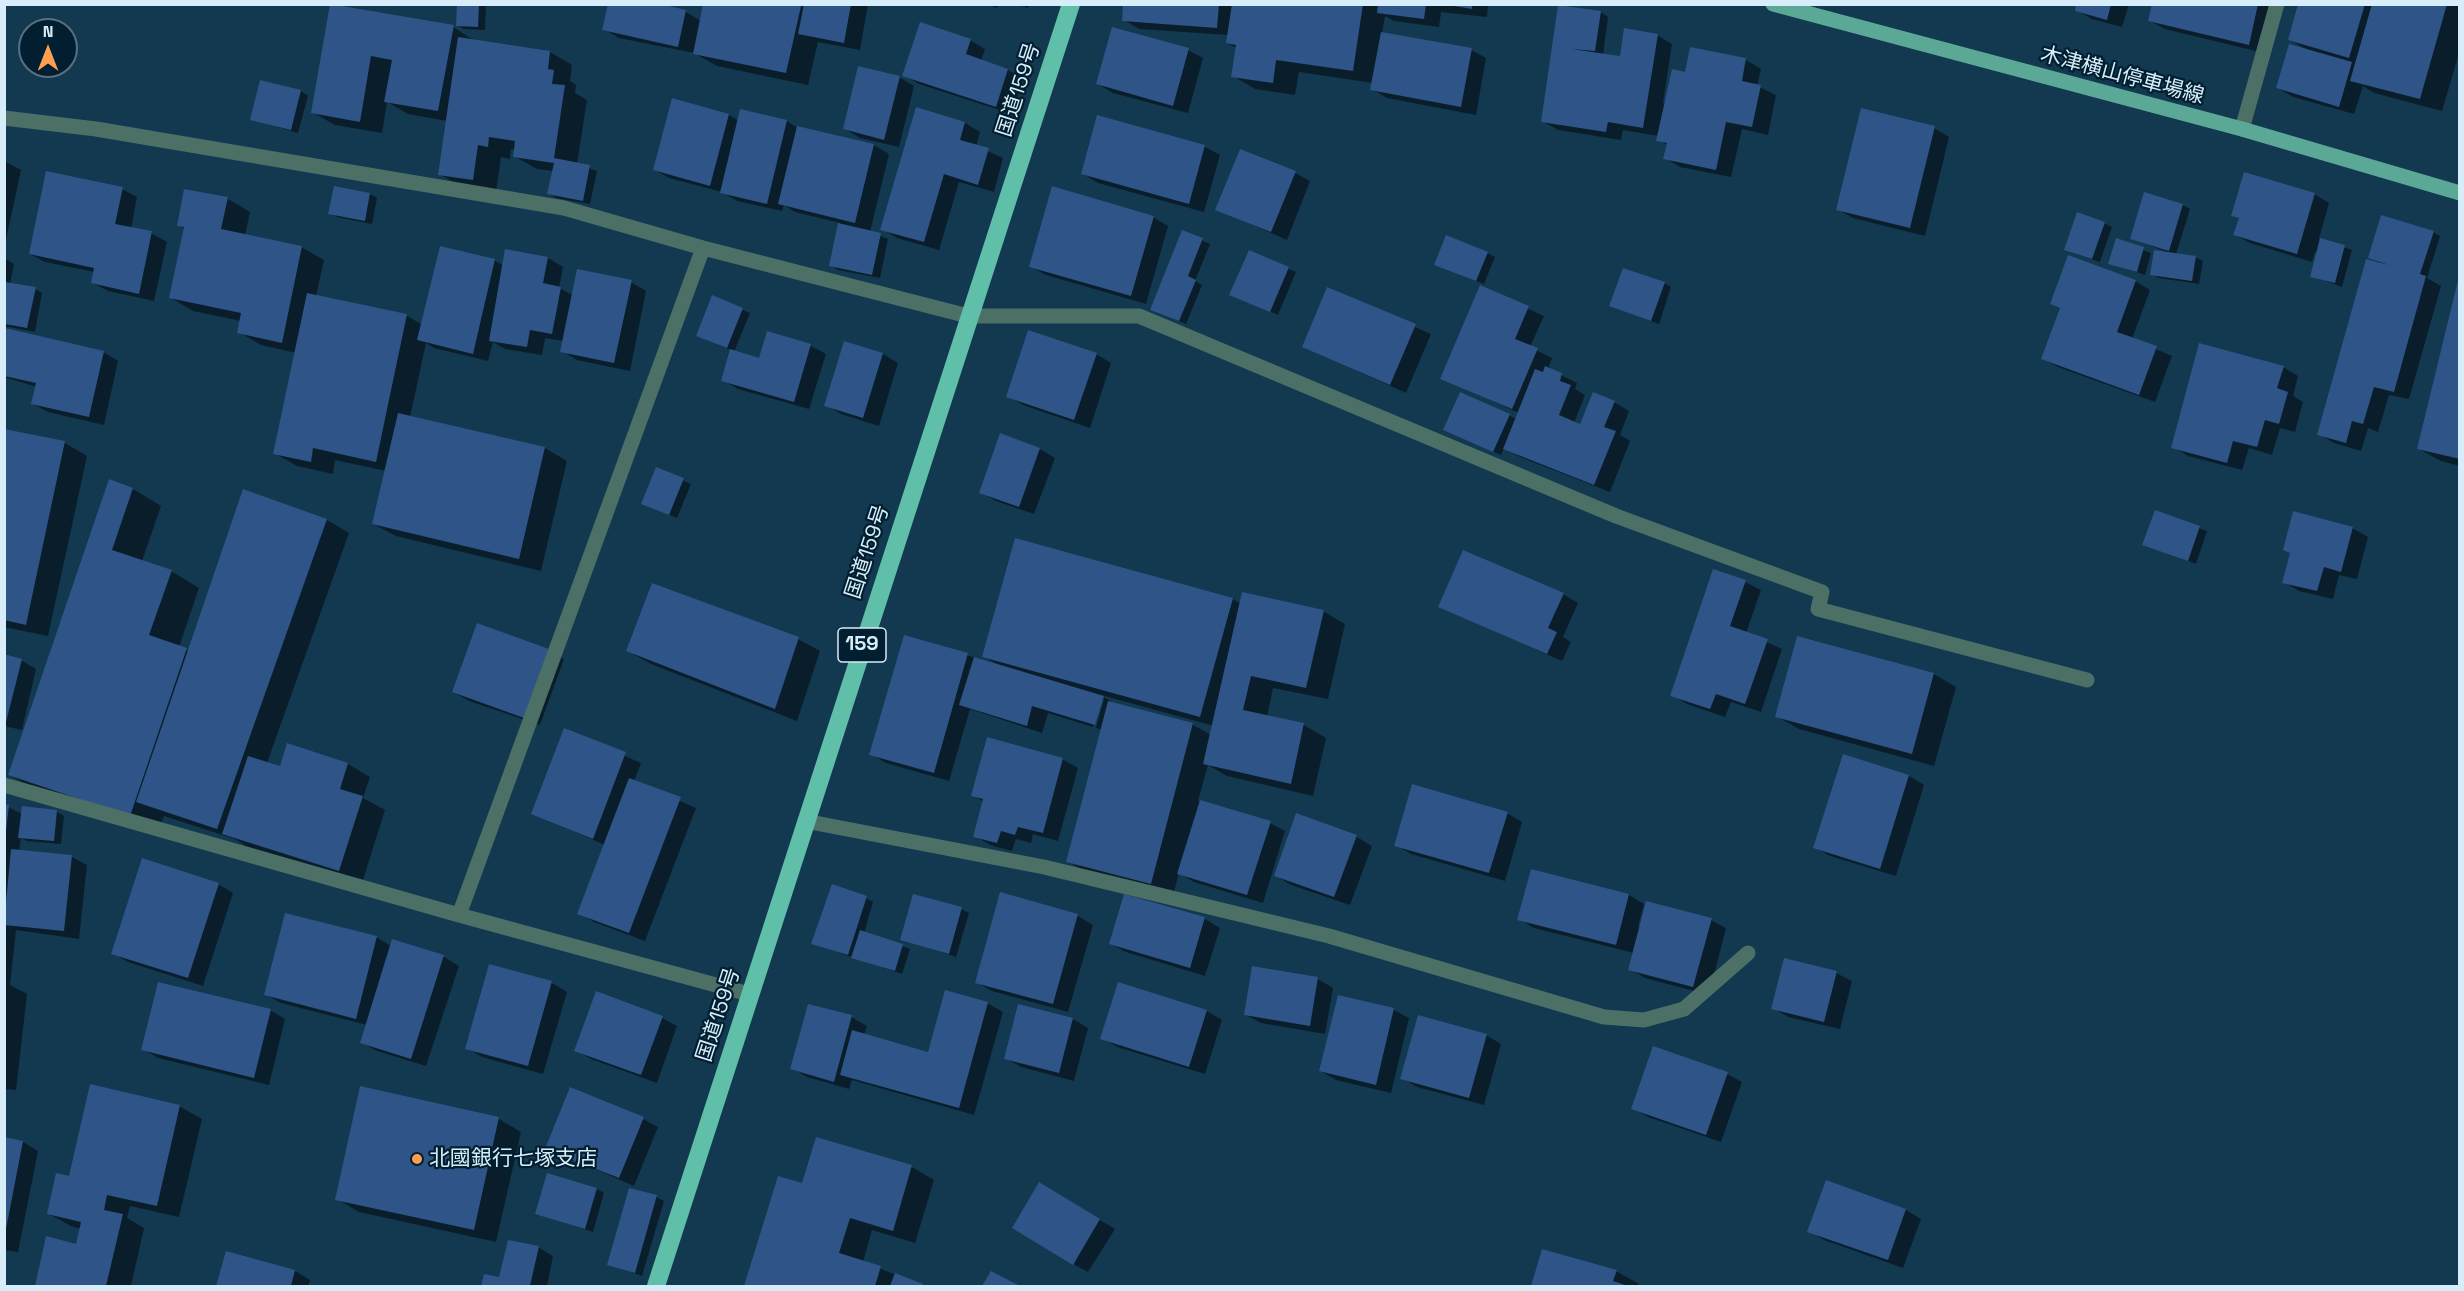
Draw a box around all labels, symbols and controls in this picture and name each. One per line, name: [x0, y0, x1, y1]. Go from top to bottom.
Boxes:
north arrow: [18, 18, 78, 78]
text: N: [43, 21, 53, 42]
street label: 国道159号: [992, 40, 1046, 140]
street label: 木津横山停車場線: [2038, 42, 2206, 110]
street label: 国道159号: [841, 502, 895, 602]
road number: 159: [838, 628, 886, 662]
street label: 国道159号: [692, 965, 746, 1065]
place label: 北國銀行七塚支店: [429, 1146, 597, 1172]
marker: 北國銀行七塚支店: [410, 1152, 424, 1166]

